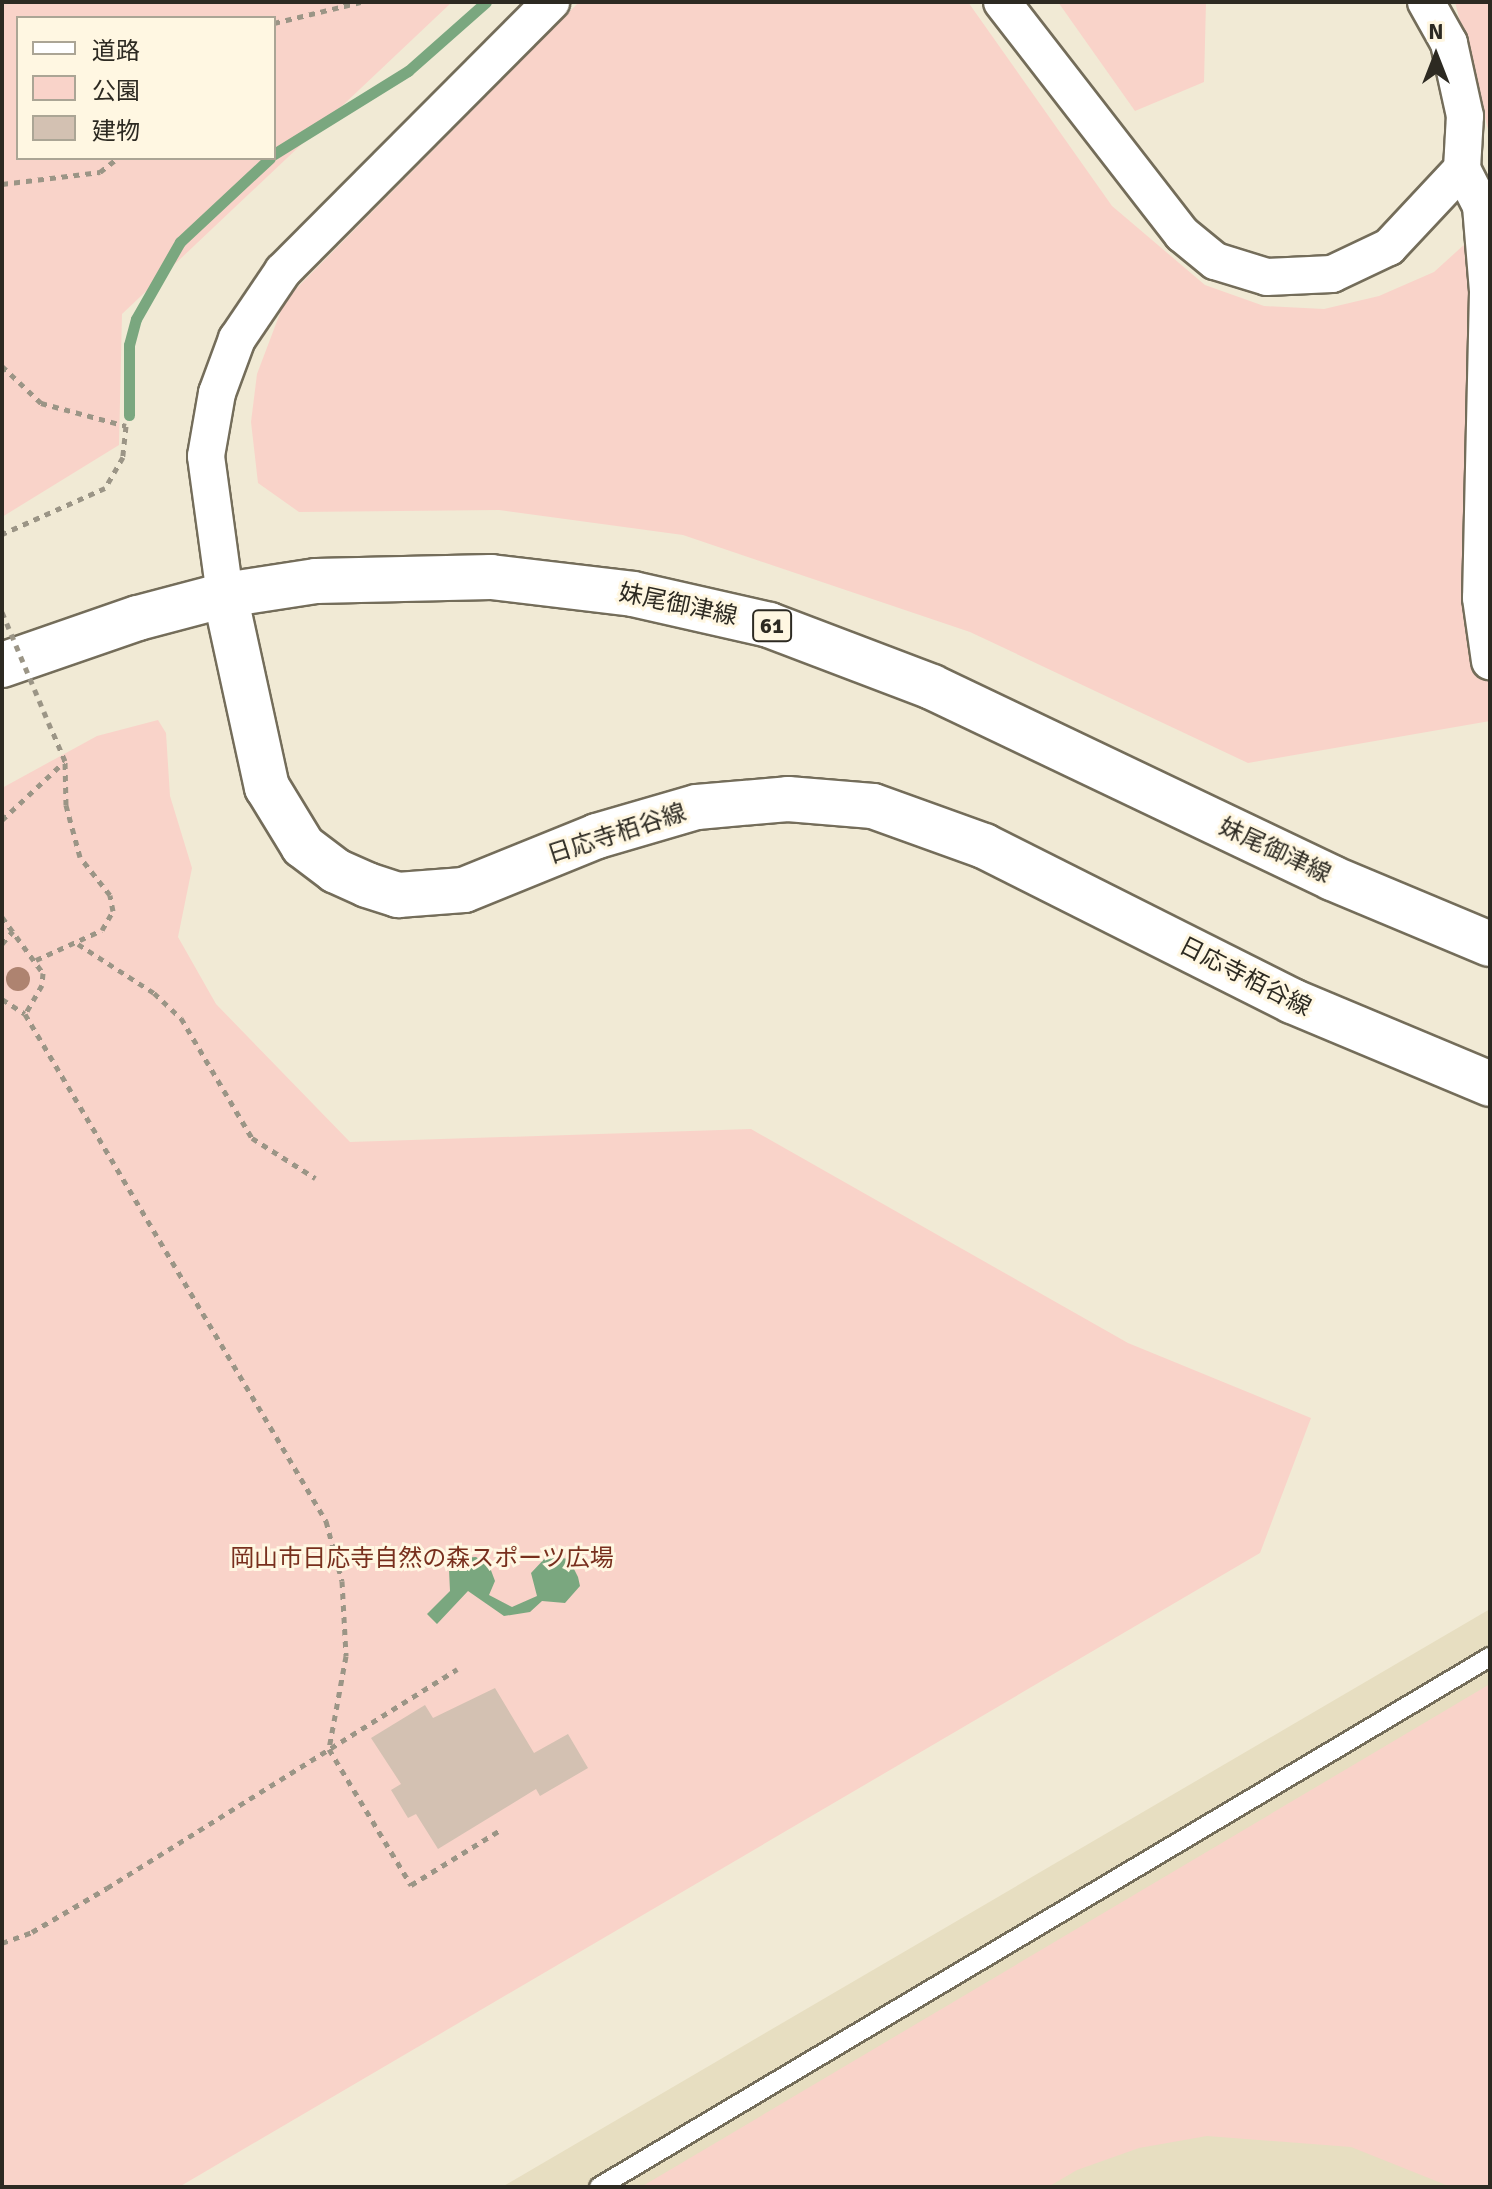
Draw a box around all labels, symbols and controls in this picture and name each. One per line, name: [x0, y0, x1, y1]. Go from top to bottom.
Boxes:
legend: [16, 16, 276, 160]
north arrow: [1396, 16, 1476, 96]
text: N: [1428, 18, 1444, 45]
text: 道路: [92, 36, 140, 66]
text: 公園: [92, 76, 140, 106]
text: 建物: [92, 116, 140, 146]
street label: 妹尾御津線: [616, 578, 740, 632]
road number: 61: [752, 608, 792, 644]
street label: 日応寺栢谷線: [544, 798, 690, 870]
street label: 妹尾御津線: [1215, 813, 1335, 889]
street label: 日応寺栢谷線: [1174, 931, 1316, 1023]
park label: 岡山市日応寺自然の森スポーツ広場: [230, 1545, 614, 1573]

